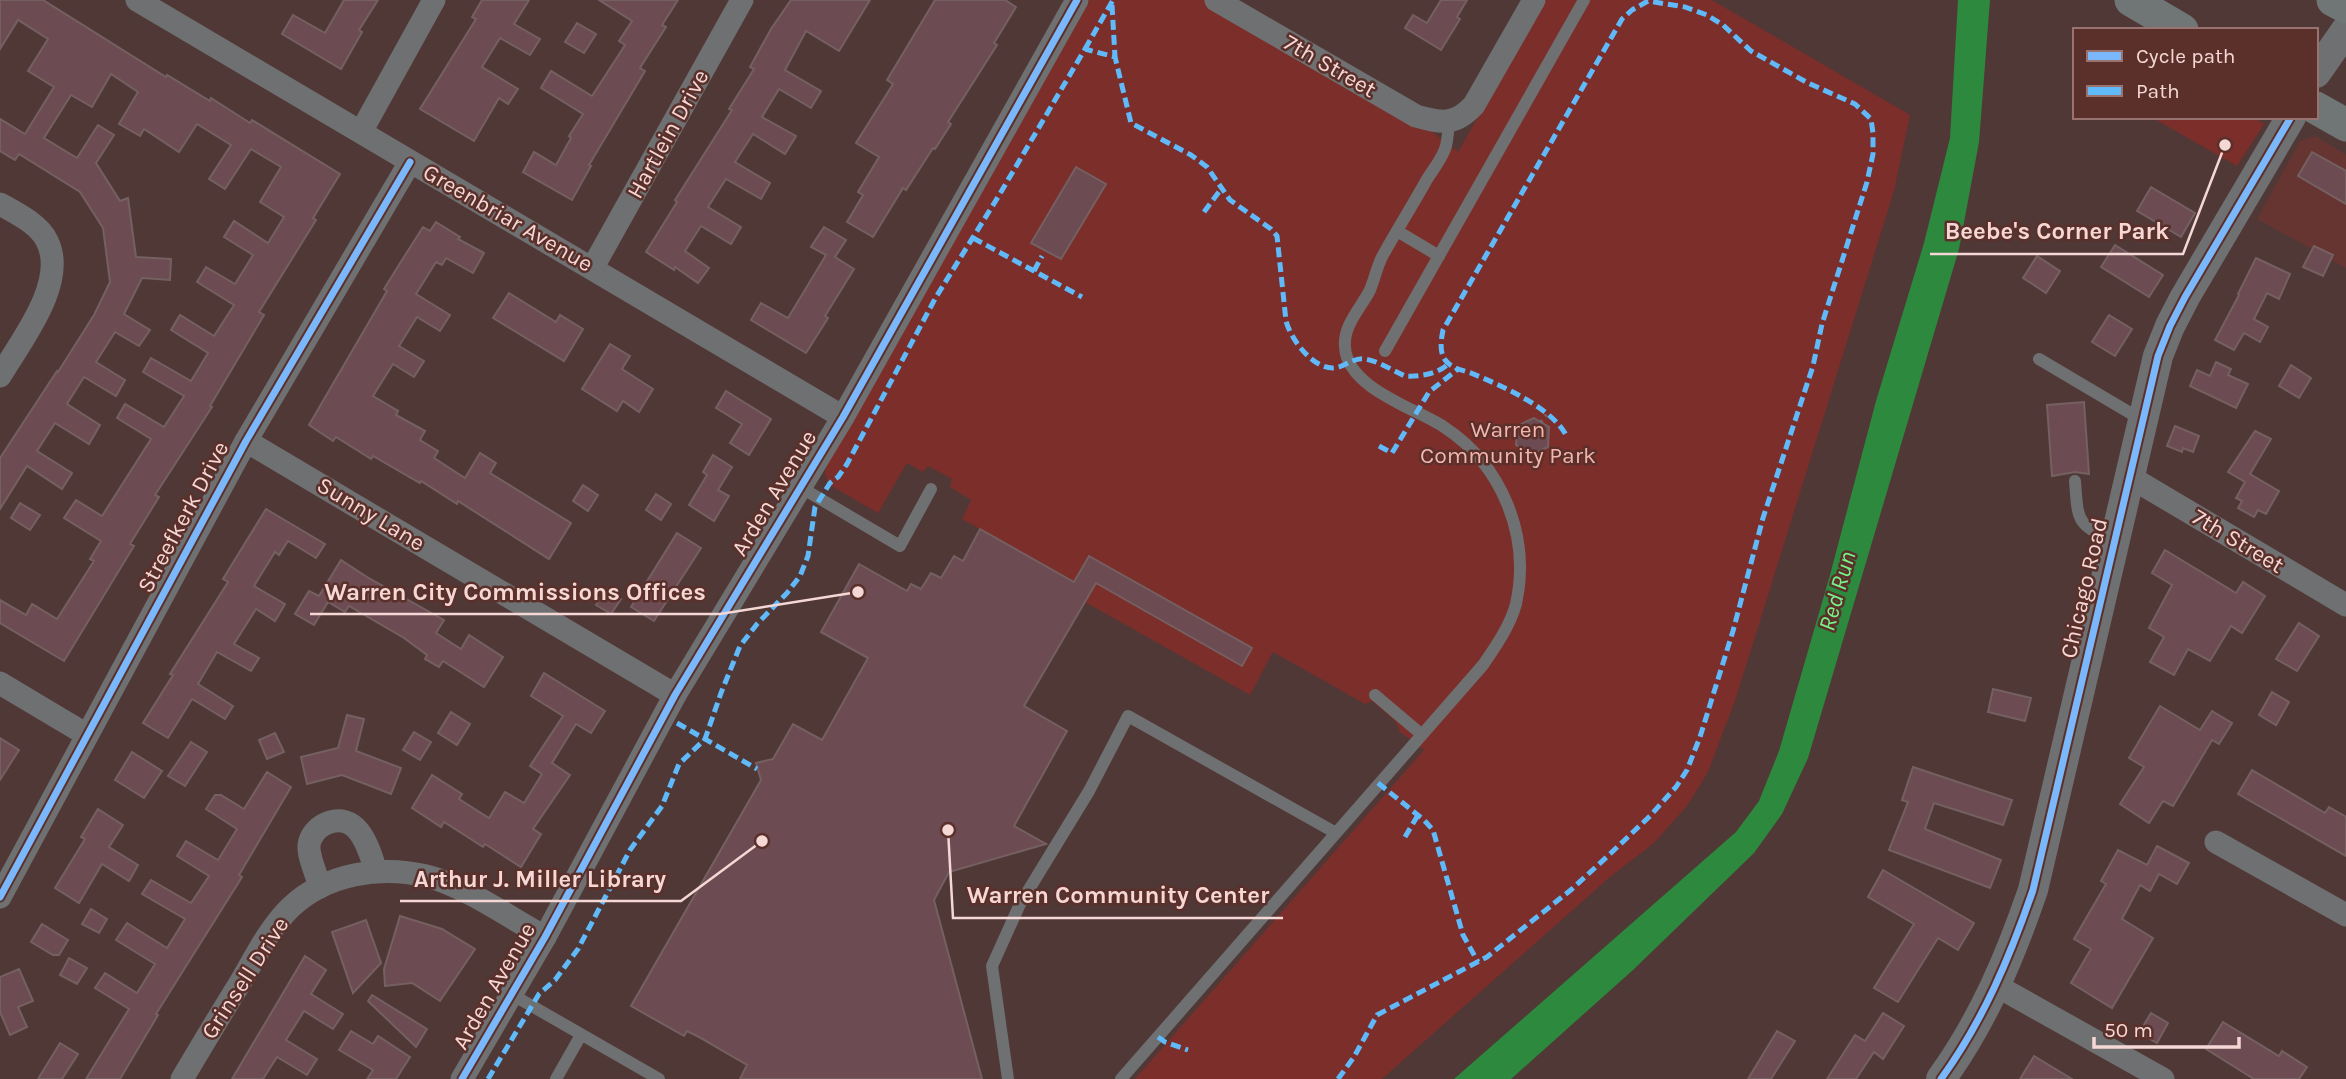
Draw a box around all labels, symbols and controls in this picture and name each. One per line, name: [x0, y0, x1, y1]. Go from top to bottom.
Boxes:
legend: [2073, 28, 2318, 119]
street label: 7th Street: [1279, 29, 1381, 103]
text: Cycle path: [2136, 44, 2236, 68]
street label: Hartlein Drive: [621, 65, 715, 203]
text: Path: [2136, 79, 2180, 103]
street label: Greenbriar Avenue: [418, 158, 598, 278]
callout: Beebe's Corner Park: [1930, 209, 2183, 254]
text: Beebe's Corner Park: [1945, 217, 2169, 245]
park label: Warren Community Park: [1420, 416, 1596, 469]
street label: Arden Avenue: [726, 425, 822, 561]
street label: Streefkerk Drive: [132, 437, 234, 597]
street label: Sunny Lane: [312, 471, 430, 557]
street label: 7th Street: [2187, 503, 2289, 579]
street label: Chicago Road: [2055, 515, 2113, 661]
water label: Red Run: [1812, 548, 1862, 634]
callout: Warren City Commissions Offices: [310, 569, 720, 614]
text: Warren City Commissions Offices: [324, 578, 706, 606]
callout: Arthur J. Miller Library: [400, 856, 681, 901]
text: Arthur J. Miller Library: [414, 865, 666, 893]
callout: Warren Community Center: [953, 873, 1283, 918]
text: Warren Community Center: [967, 881, 1270, 909]
street label: Grinsell Drive: [196, 912, 294, 1044]
street label: Arden Avenue: [447, 918, 541, 1054]
scale bar: [2094, 1006, 2239, 1050]
text: 50 m: [2104, 1018, 2153, 1042]

